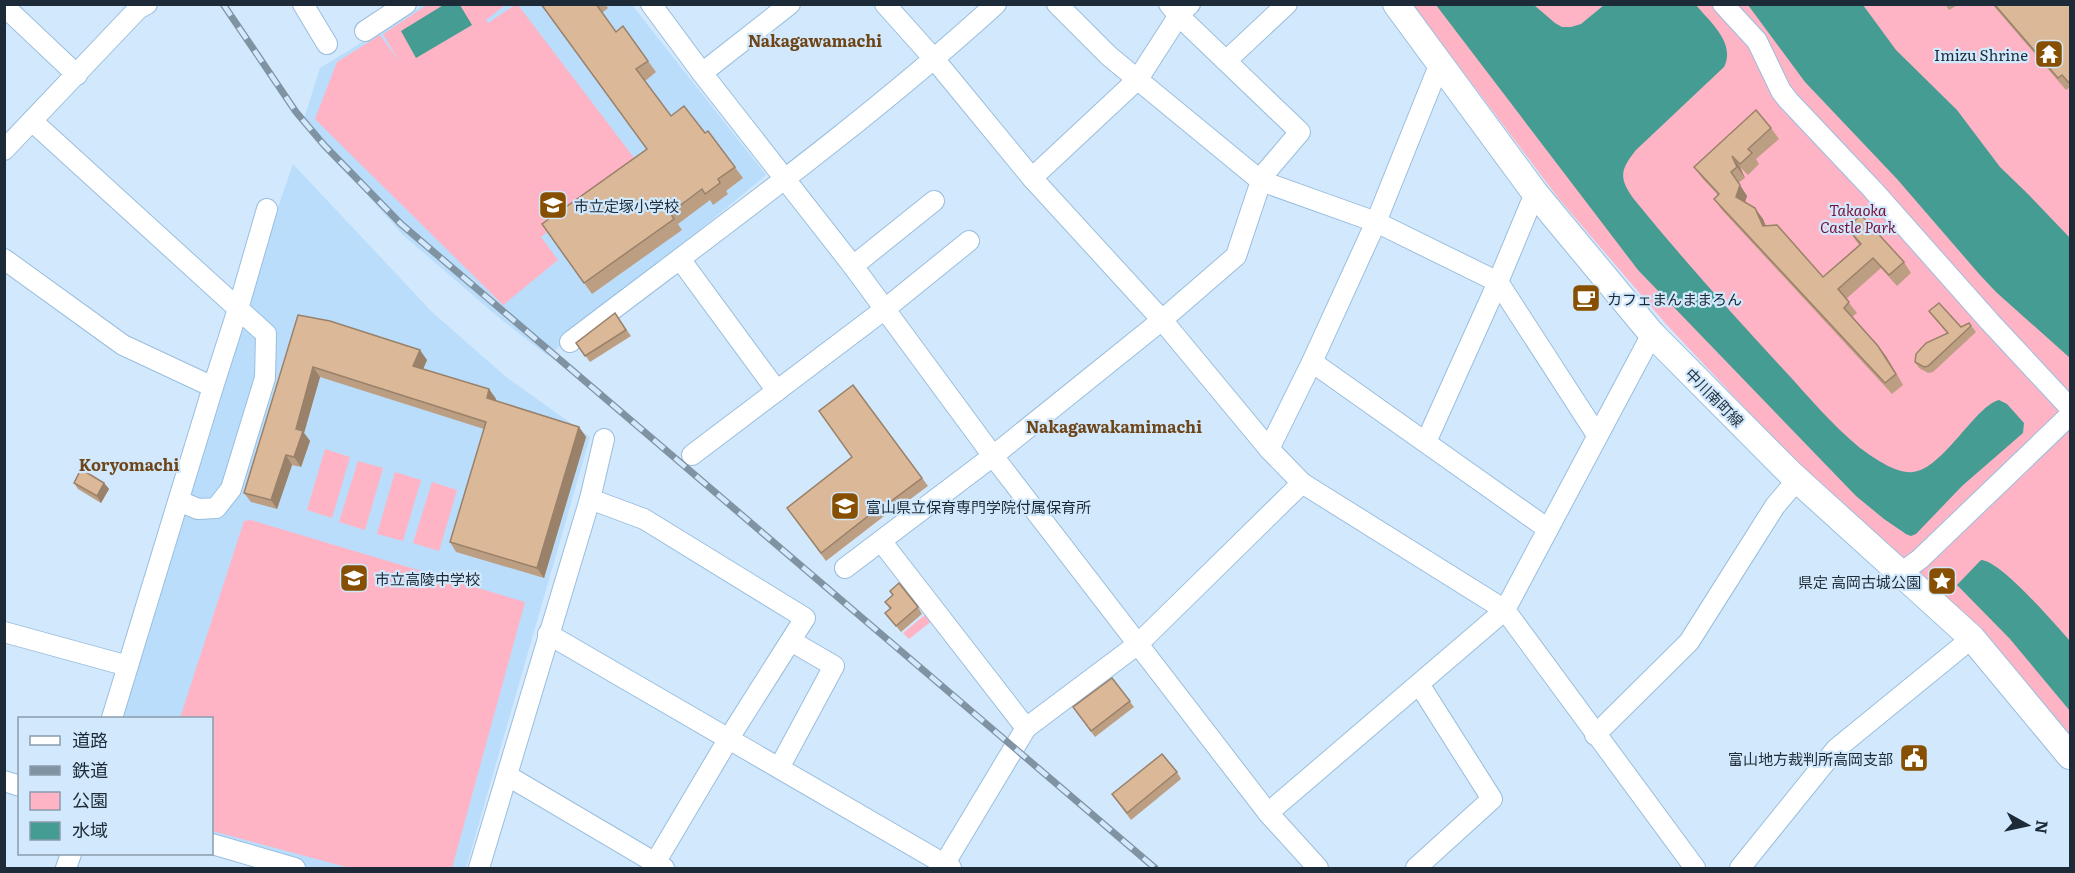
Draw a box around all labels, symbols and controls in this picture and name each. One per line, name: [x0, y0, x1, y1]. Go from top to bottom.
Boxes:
district label: Nakagawamachi: [748, 28, 882, 52]
temple icon: Imizu Shrine: [2033, 38, 2065, 70]
place label: Imizu Shrine: [1934, 43, 2028, 66]
school or university icon: 市立定塚小学校: [537, 189, 569, 221]
place label: 市立定塚小学校: [574, 194, 679, 217]
park label: Takaoka Castle Park: [1820, 198, 1897, 238]
cafe icon: カフェまんままろん: [1570, 282, 1602, 314]
place label: カフェまんままろん: [1607, 287, 1742, 310]
street label: 中川南町線: [1680, 362, 1750, 432]
district label: Nakagawakamimachi: [1026, 414, 1202, 438]
district label: Koryomachi: [79, 452, 180, 476]
school or university icon: 富山県立保育専門学院付属保育所: [829, 490, 861, 522]
place label: 富山県立保育専門学院付属保育所: [866, 495, 1091, 518]
school or university icon: 市立高陵中学校: [338, 562, 370, 594]
place icon: 県定 高岡古城公園: [1926, 565, 1958, 597]
place label: 市立高陵中学校: [375, 567, 480, 590]
place label: 県定 高岡古城公園: [1798, 570, 1921, 593]
legend: [18, 717, 213, 855]
text: 道路: [72, 726, 108, 753]
public building icon: 富山地方裁判所高岡支部: [1898, 742, 1930, 774]
place label: 富山地方裁判所高岡支部: [1728, 747, 1893, 770]
text: 鉄道: [72, 756, 108, 783]
text: 公園: [72, 786, 108, 813]
north arrow: [1997, 795, 2057, 855]
text: 水域: [72, 816, 108, 843]
text: N: [2030, 819, 2056, 836]

